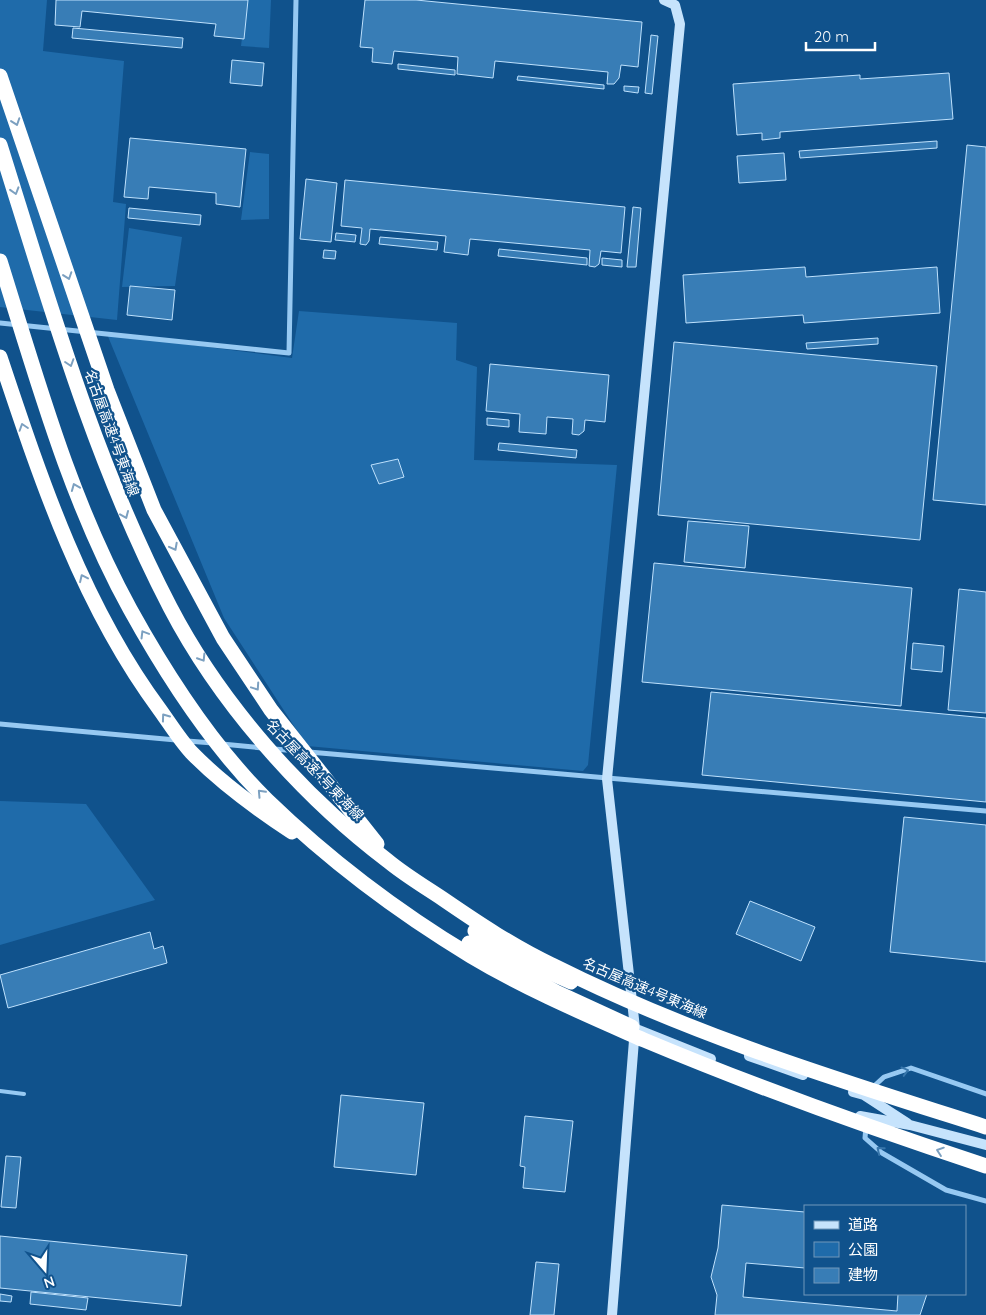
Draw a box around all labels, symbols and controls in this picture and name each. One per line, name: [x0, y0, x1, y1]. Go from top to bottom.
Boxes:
scale bar: [806, 20, 875, 52]
text: 20 m: [814, 27, 849, 46]
one-way arrow: [10, 118, 20, 126]
one-way arrow: [9, 187, 19, 195]
one-way arrow: [62, 271, 72, 280]
one-way arrow: [64, 358, 74, 366]
street label: 名古屋高速4号東海線: [81, 367, 143, 499]
one-way arrow: [19, 423, 29, 431]
one-way arrow: [70, 483, 81, 492]
one-way arrow: [119, 510, 130, 519]
one-way arrow: [168, 542, 178, 551]
one-way arrow: [79, 574, 89, 583]
one-way arrow: [141, 630, 151, 639]
one-way arrow: [196, 653, 205, 662]
one-way arrow: [250, 682, 260, 691]
one-way arrow: [163, 714, 171, 723]
street label: 名古屋高速4号東海線: [262, 716, 368, 824]
one-way arrow: [258, 789, 267, 798]
street label: 名古屋高速4号東海線: [580, 954, 710, 1022]
one-way arrow: [900, 1066, 909, 1077]
one-way arrow: [936, 1146, 944, 1156]
one-way arrow: [877, 1148, 886, 1156]
legend: [804, 1205, 966, 1295]
text: 道路: [848, 1215, 878, 1234]
text: 公園: [848, 1240, 878, 1259]
north arrow: [20, 1245, 70, 1295]
text: 建物: [848, 1265, 878, 1284]
text: N: [41, 1272, 57, 1292]

